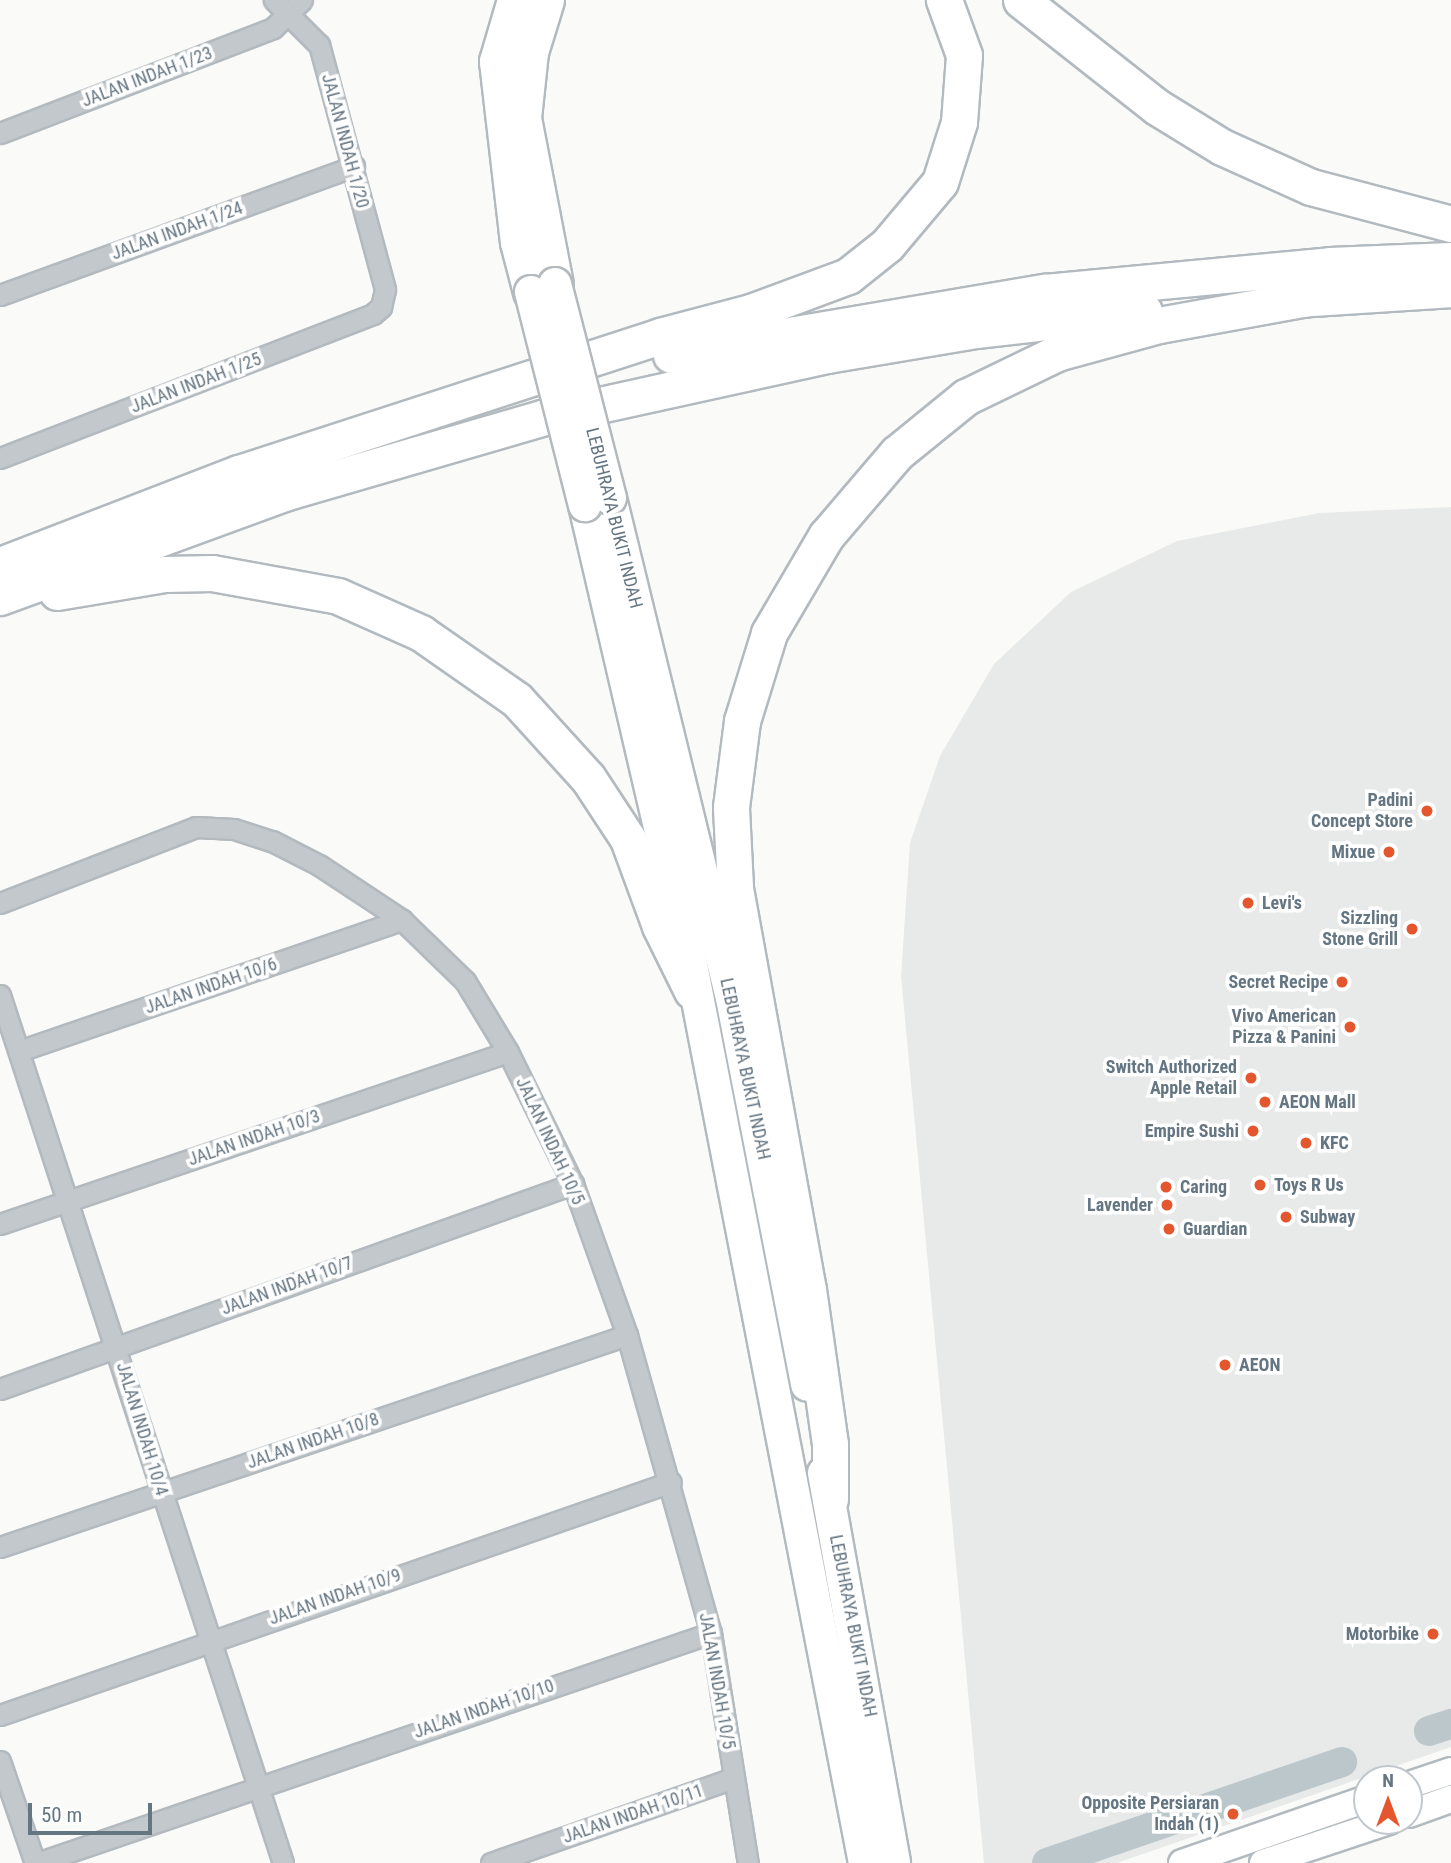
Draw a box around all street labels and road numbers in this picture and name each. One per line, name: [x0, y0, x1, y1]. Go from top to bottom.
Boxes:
street label: JALAN INDAH 1/23: [79, 42, 215, 112]
street label: JALAN INDAH 1/20: [317, 72, 373, 210]
street label: JALAN INDAH 1/24: [108, 197, 246, 265]
street label: JALAN INDAH 1/25: [128, 348, 264, 418]
street label: LEBUHRAYA BUKIT INDAH: [581, 425, 647, 611]
street label: JALAN INDAH 10/6: [142, 953, 280, 1019]
street label: LEBUHRAYA BUKIT INDAH: [715, 976, 775, 1162]
street label: JALAN INDAH 10/5: [511, 1074, 589, 1208]
street label: JALAN INDAH 10/3: [185, 1105, 323, 1171]
street label: JALAN INDAH 10/7: [218, 1252, 356, 1320]
street label: JALAN INDAH 10/4: [111, 1360, 173, 1498]
street label: JALAN INDAH 10/8: [244, 1408, 382, 1474]
street label: LEBUHRAYA BUKIT INDAH: [825, 1533, 881, 1719]
street label: JALAN INDAH 10/9: [266, 1564, 404, 1630]
street label: JALAN INDAH 10/5: [694, 1611, 740, 1751]
street label: JALAN INDAH 10/10: [411, 1675, 557, 1743]
street label: JALAN INDAH 10/11: [560, 1780, 706, 1848]

